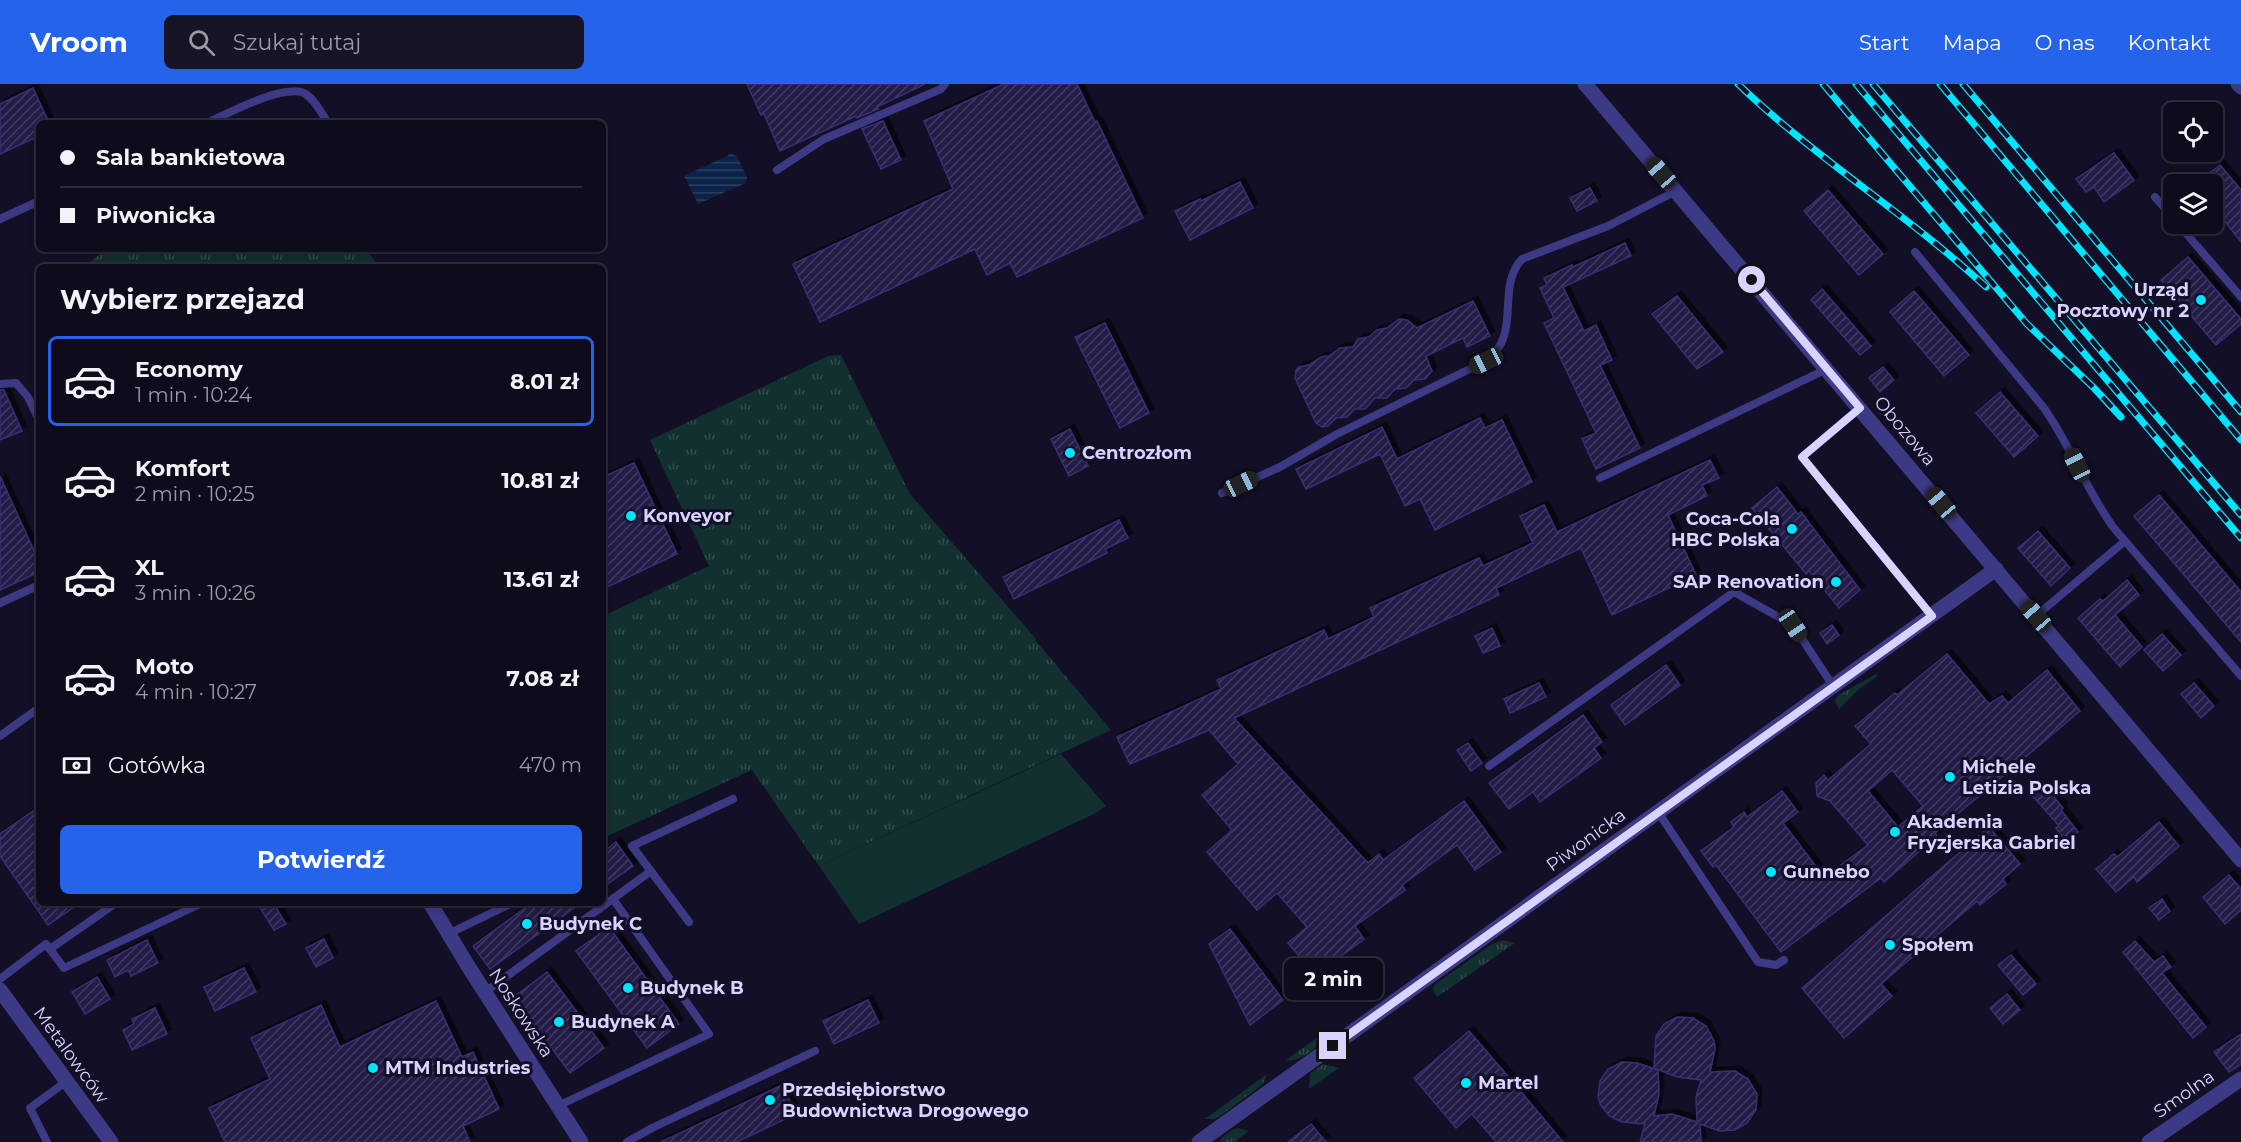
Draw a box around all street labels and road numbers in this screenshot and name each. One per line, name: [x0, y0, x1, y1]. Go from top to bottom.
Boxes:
street label: Obozowa: [1869, 392, 1941, 470]
street label: Piwonicka: [1542, 804, 1630, 876]
street label: Noskowska: [484, 964, 558, 1062]
street label: Metalowców: [29, 1002, 113, 1108]
street label: Smolna: [2149, 1065, 2219, 1123]

